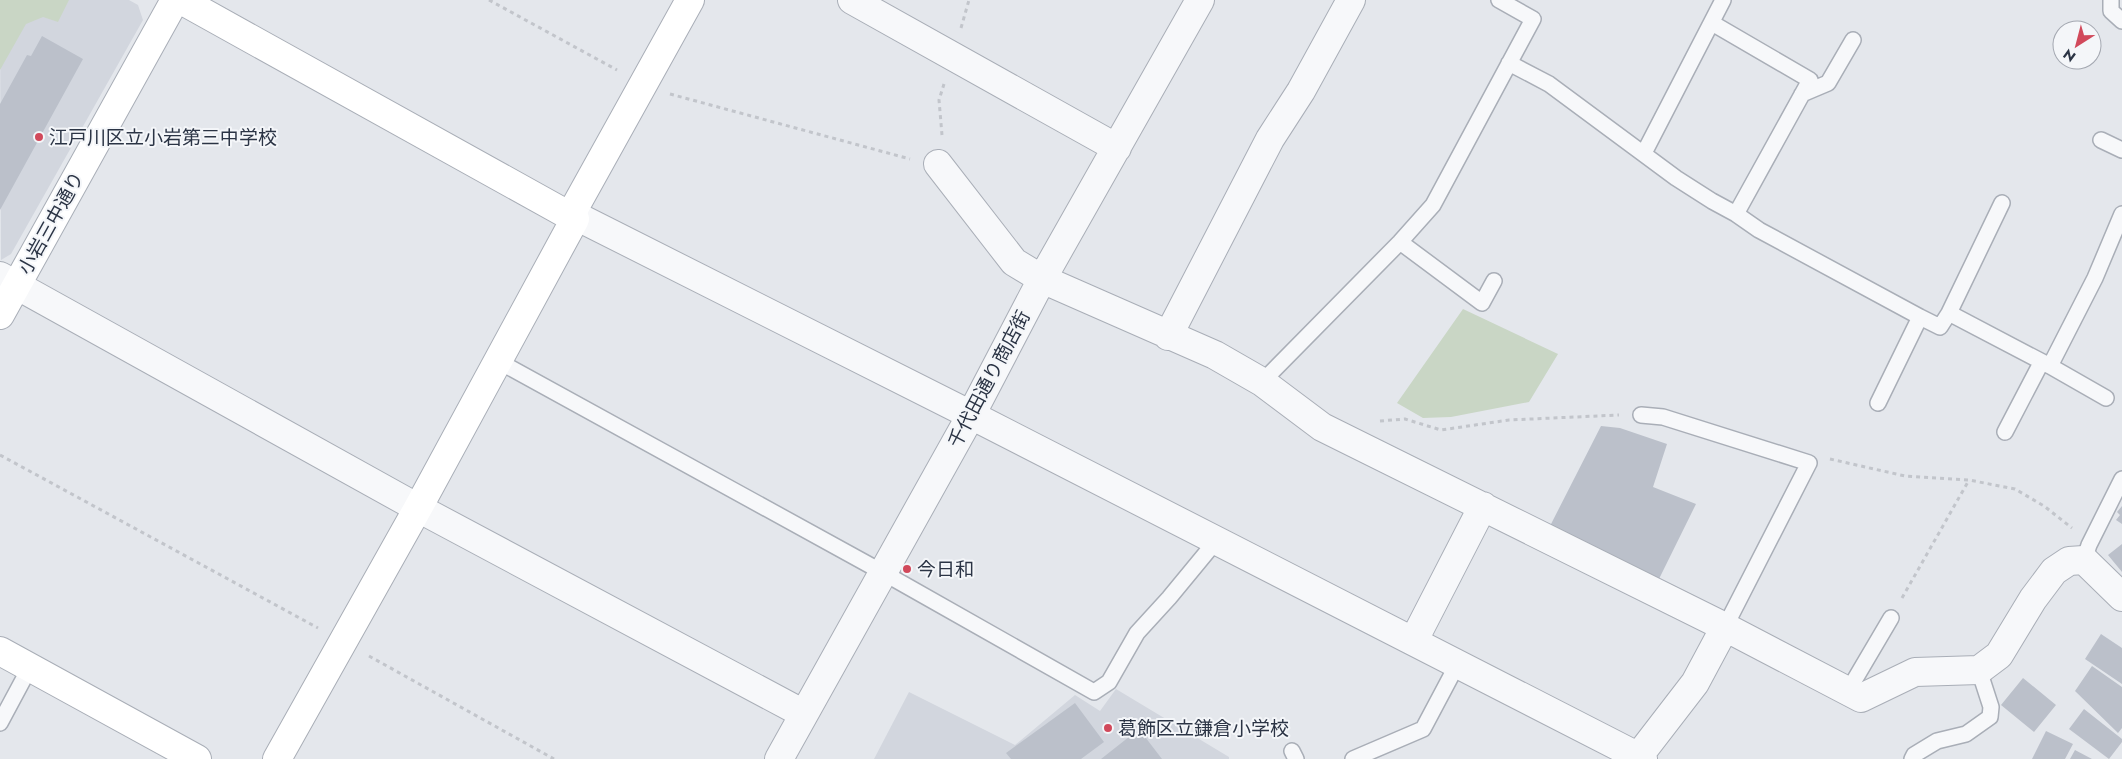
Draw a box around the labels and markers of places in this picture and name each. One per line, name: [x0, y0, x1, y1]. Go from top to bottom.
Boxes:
place label: 江戸川区立小岩第三中学校: [49, 124, 277, 151]
marker: 江戸川区立小岩第三中学校: [33, 131, 45, 143]
place label: 今日和: [917, 556, 974, 583]
marker: 今日和: [901, 563, 913, 575]
place label: 葛飾区立鎌倉小学校: [1118, 715, 1289, 742]
marker: 葛飾区立鎌倉小学校: [1102, 722, 1114, 734]

